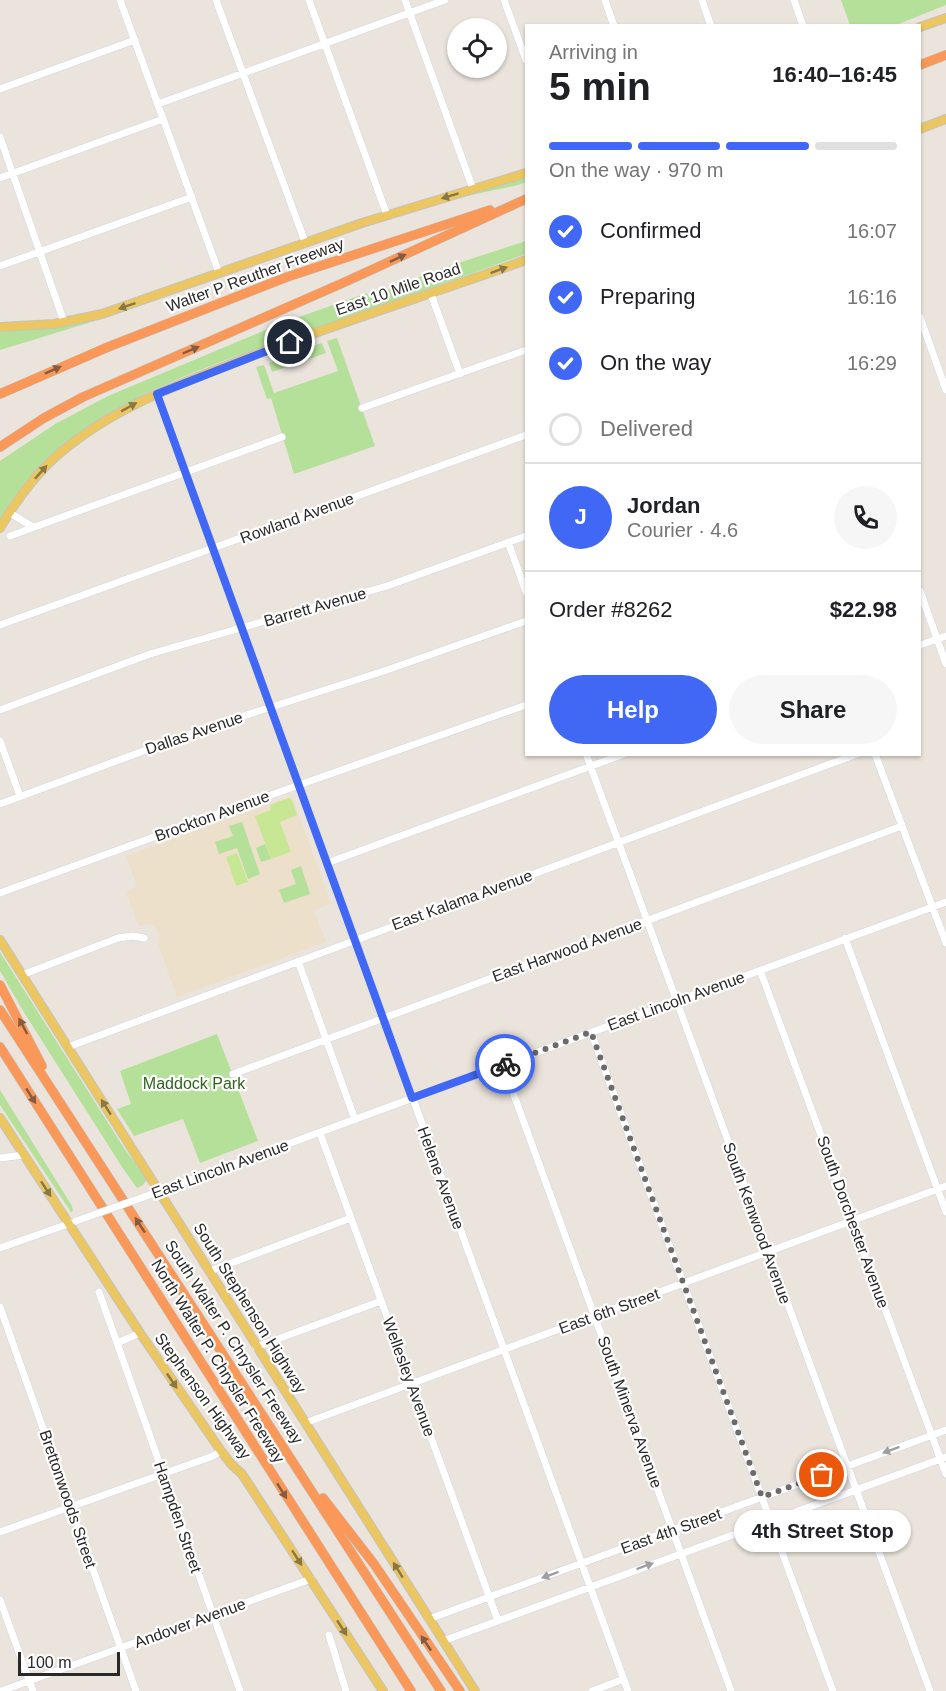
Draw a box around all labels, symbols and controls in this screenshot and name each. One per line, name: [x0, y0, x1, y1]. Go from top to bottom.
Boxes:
map controls: [447, 18, 507, 78]
button: locate: [447, 18, 507, 78]
text: Arriving in: [549, 41, 638, 63]
text: 16:40–16:45: [772, 62, 897, 87]
text: 5 min: [549, 65, 651, 108]
text: On the way · 970 m: [549, 159, 724, 181]
one-way arrow: [441, 192, 459, 201]
icon: check: [549, 215, 582, 248]
text: Confirmed: [600, 218, 701, 243]
text: 16:07: [847, 220, 897, 242]
street label: Walter P Reuther Freeway: [164, 235, 346, 315]
one-way arrow: [390, 253, 407, 262]
street label: East 10 Mile Road: [333, 260, 463, 318]
one-way arrow: [490, 265, 508, 275]
icon: check: [549, 281, 582, 314]
text: Preparing: [600, 284, 695, 309]
text: 16:16: [847, 286, 897, 308]
one-way arrow: [118, 302, 136, 312]
pin: [264, 316, 315, 367]
icon: home: [273, 325, 306, 358]
one-way arrow: [182, 345, 200, 355]
icon: check: [549, 347, 582, 380]
text: On the way: [600, 350, 711, 375]
text: 16:29: [847, 352, 897, 374]
one-way arrow: [45, 365, 63, 375]
one-way arrow: [121, 402, 138, 412]
text: Delivered: [600, 416, 693, 441]
one-way arrow: [34, 465, 48, 480]
button: phone: [834, 486, 897, 549]
street label: Rowland Avenue: [238, 489, 356, 546]
text: Jordan: [627, 493, 700, 518]
text: J: [574, 504, 587, 529]
text: Courier · 4.6: [627, 519, 738, 541]
street label: Barrett Avenue: [262, 584, 368, 630]
text: Order #8262: [549, 597, 673, 622]
text: $22.98: [830, 597, 897, 622]
button: Help: [549, 675, 717, 744]
button: Share: [729, 675, 897, 744]
street label: Dallas Avenue: [143, 708, 245, 758]
street label: Brockton Avenue: [152, 787, 272, 845]
street label: East Kalama Avenue: [389, 867, 535, 933]
street label: East Harwood Avenue: [490, 915, 644, 985]
street label: East Lincoln Avenue: [605, 968, 747, 1034]
one-way arrow: [18, 1018, 28, 1035]
courier: [475, 1034, 535, 1094]
icon: bike: [489, 1048, 522, 1081]
park label: Maddock Park: [143, 1075, 246, 1092]
one-way arrow: [26, 1088, 37, 1105]
one-way arrow: [101, 1099, 112, 1115]
street label: Helene Avenue: [415, 1124, 468, 1232]
street label: South Dorchester Avenue: [814, 1134, 892, 1311]
street label: East Lincoln Avenue: [149, 1136, 291, 1202]
street label: South Kenwood Avenue: [720, 1140, 794, 1306]
one-way arrow: [40, 1181, 51, 1197]
one-way arrow: [135, 1217, 146, 1233]
street label: South Stephenson Highway: [190, 1219, 310, 1397]
street label: South Walter P. Chrysler Freeway: [162, 1237, 306, 1447]
street label: North Walter P. Chrysler Freeway: [148, 1256, 288, 1466]
street label: East 6th Street: [556, 1285, 662, 1337]
street label: Wellesley Avenue: [380, 1315, 439, 1439]
street label: Stephenson Highway: [151, 1329, 255, 1463]
street label: South Minerva Avenue: [595, 1334, 666, 1491]
one-way arrow: [166, 1373, 178, 1389]
street label: Brettonwoods Street: [36, 1428, 100, 1571]
one-way arrow: [882, 1446, 900, 1456]
pin: [796, 1449, 847, 1500]
icon: bag: [805, 1458, 838, 1491]
street label: Hampden Street: [151, 1459, 205, 1575]
one-way arrow: [277, 1483, 288, 1499]
street label: East 4th Street: [618, 1505, 724, 1557]
callout: 4th Street Stop: [734, 1511, 910, 1553]
text: 4th Street Stop: [751, 1520, 894, 1542]
one-way arrow: [291, 1549, 302, 1566]
one-way arrow: [636, 1561, 654, 1571]
one-way arrow: [392, 1562, 403, 1578]
one-way arrow: [541, 1571, 559, 1580]
street label: Andover Avenue: [132, 1595, 248, 1651]
one-way arrow: [337, 1619, 348, 1636]
one-way arrow: [420, 1636, 432, 1652]
scale bar: [18, 1649, 120, 1676]
text: 100 m: [27, 1654, 71, 1671]

